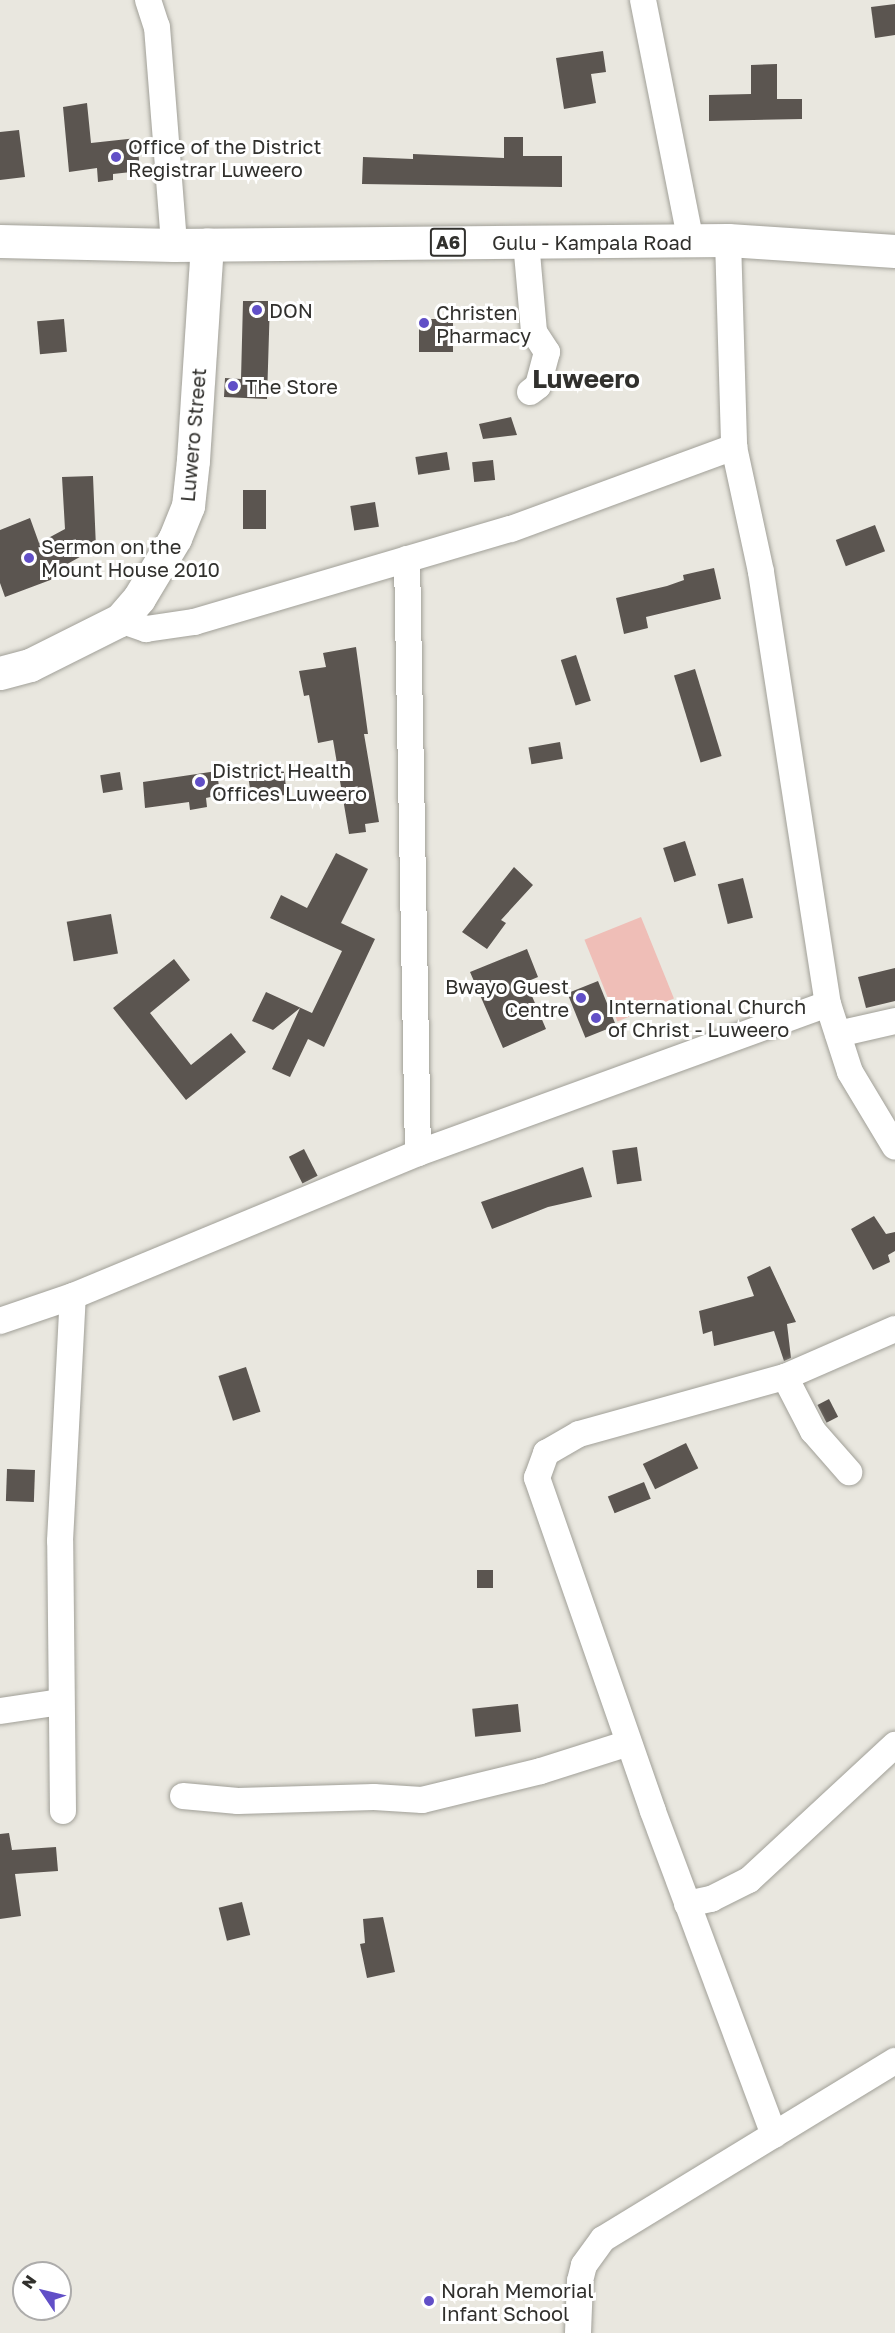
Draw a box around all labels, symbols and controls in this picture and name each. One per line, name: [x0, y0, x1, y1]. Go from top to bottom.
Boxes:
place label: Office of the District Registrar Luweero: [128, 134, 321, 181]
marker: Office of the District Registrar Luweero: [109, 150, 123, 164]
road number: A6: [428, 227, 468, 257]
street label: Gulu - Kampala Road: [492, 230, 692, 254]
place label: DON: [269, 298, 313, 322]
place label: Christen Pharmacy: [436, 300, 531, 347]
marker: DON: [250, 303, 264, 317]
marker: Christen Pharmacy: [417, 316, 431, 330]
district label: Luweero: [532, 363, 640, 395]
street label: Luwero Street: [175, 367, 211, 503]
place label: The Store: [245, 374, 338, 398]
marker: The Store: [226, 379, 240, 393]
place label: Sermon on the Mount House 2010: [41, 534, 220, 581]
marker: Sermon on the Mount House 2010: [22, 551, 36, 565]
place label: District Health Offices Luweero: [212, 759, 367, 806]
marker: District Health Offices Luweero: [193, 775, 207, 789]
place label: Bwayo Guest Centre: [445, 975, 569, 1022]
marker: Bwayo Guest Centre: [574, 991, 588, 1005]
place label: International Church of Christ - Luweero: [608, 994, 806, 1041]
marker: International Church of Christ - Luweero: [589, 1011, 603, 1025]
north arrow: [12, 2261, 72, 2321]
text: N: [17, 2271, 41, 2293]
place label: Norah Memorial Infant School: [441, 2278, 594, 2325]
marker: Norah Memorial Infant School: [422, 2294, 436, 2308]

